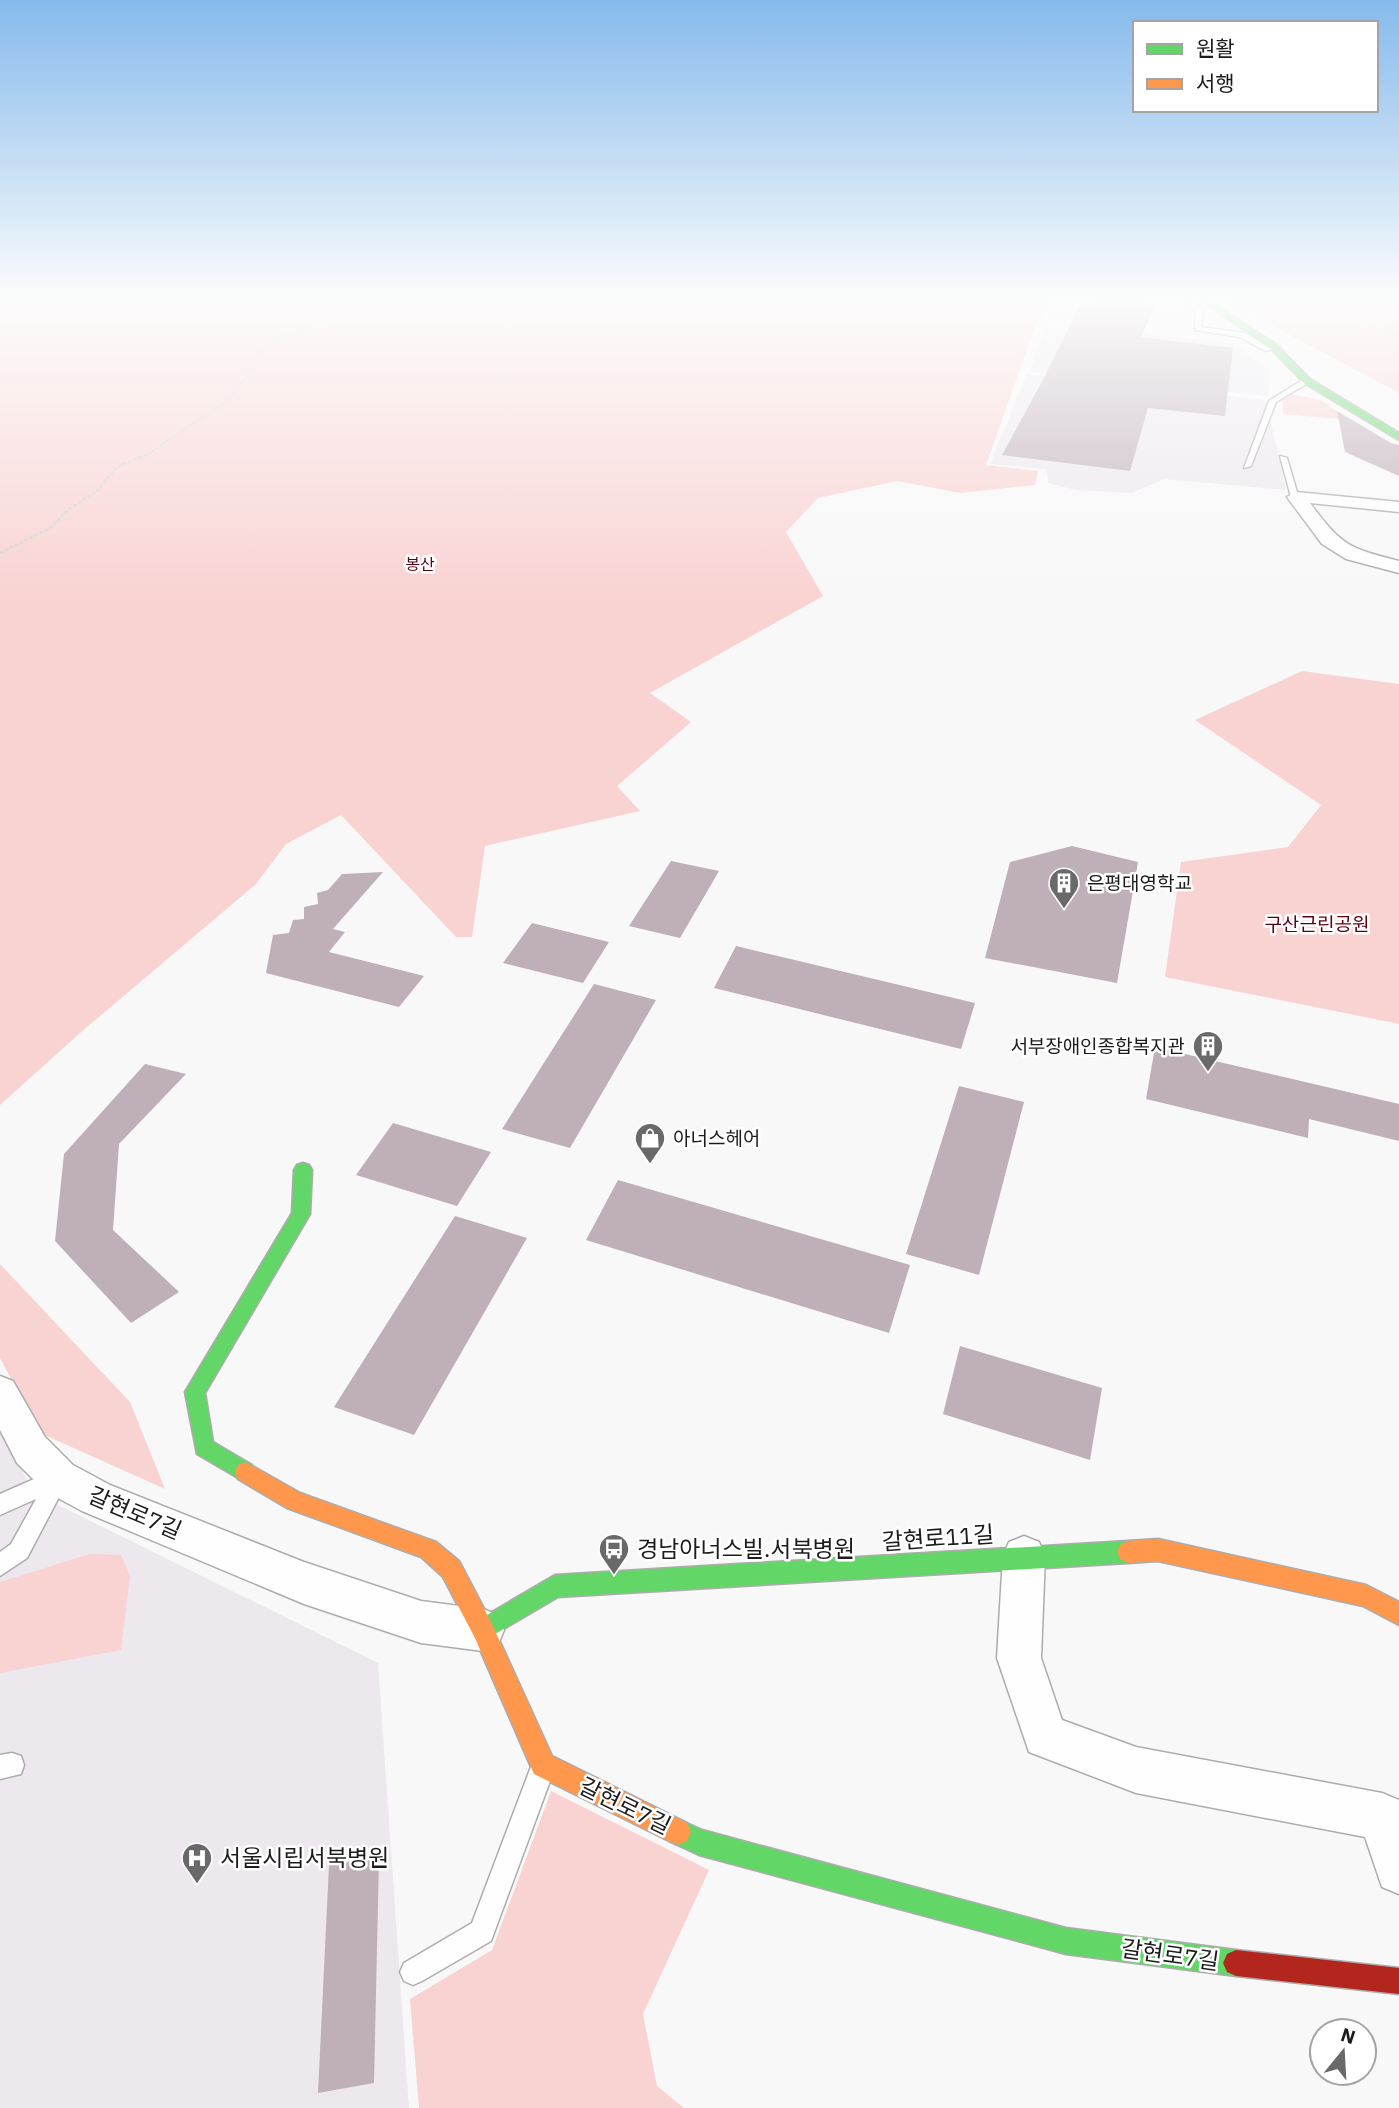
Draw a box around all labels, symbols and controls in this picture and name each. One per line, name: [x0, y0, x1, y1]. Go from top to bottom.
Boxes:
legend: [1133, 21, 1378, 112]
text: 원활: [1196, 34, 1235, 62]
text: 서행: [1196, 69, 1235, 97]
park label: 봉산: [405, 554, 435, 574]
building icon: 은평대영학교: [1047, 866, 1081, 910]
place label: 은평대영학교: [1087, 871, 1192, 895]
park label: 구산근린공원: [1265, 912, 1369, 936]
building icon: 서부장애인종합복지관: [1191, 1029, 1225, 1073]
place label: 서부장애인종합복지관: [1010, 1034, 1185, 1058]
shop icon: 아너스헤어: [633, 1121, 667, 1165]
place label: 아너스헤어: [673, 1126, 760, 1150]
street label: 갈현로7길: [84, 1479, 187, 1545]
street label: 갈현로11길: [881, 1518, 995, 1556]
bus stop icon: 경남아너스빌.서북병원: [597, 1532, 631, 1576]
place label: 경남아너스빌.서북병원: [637, 1533, 855, 1563]
street label: 갈현로7길: [575, 1770, 676, 1840]
hospital icon: 서울시립서북병원: [180, 1841, 214, 1885]
place label: 서울시립서북병원: [220, 1842, 389, 1872]
street label: 갈현로7길: [1119, 1932, 1221, 1976]
north arrow: [1308, 2017, 1378, 2087]
text: N: [1338, 2022, 1359, 2049]

